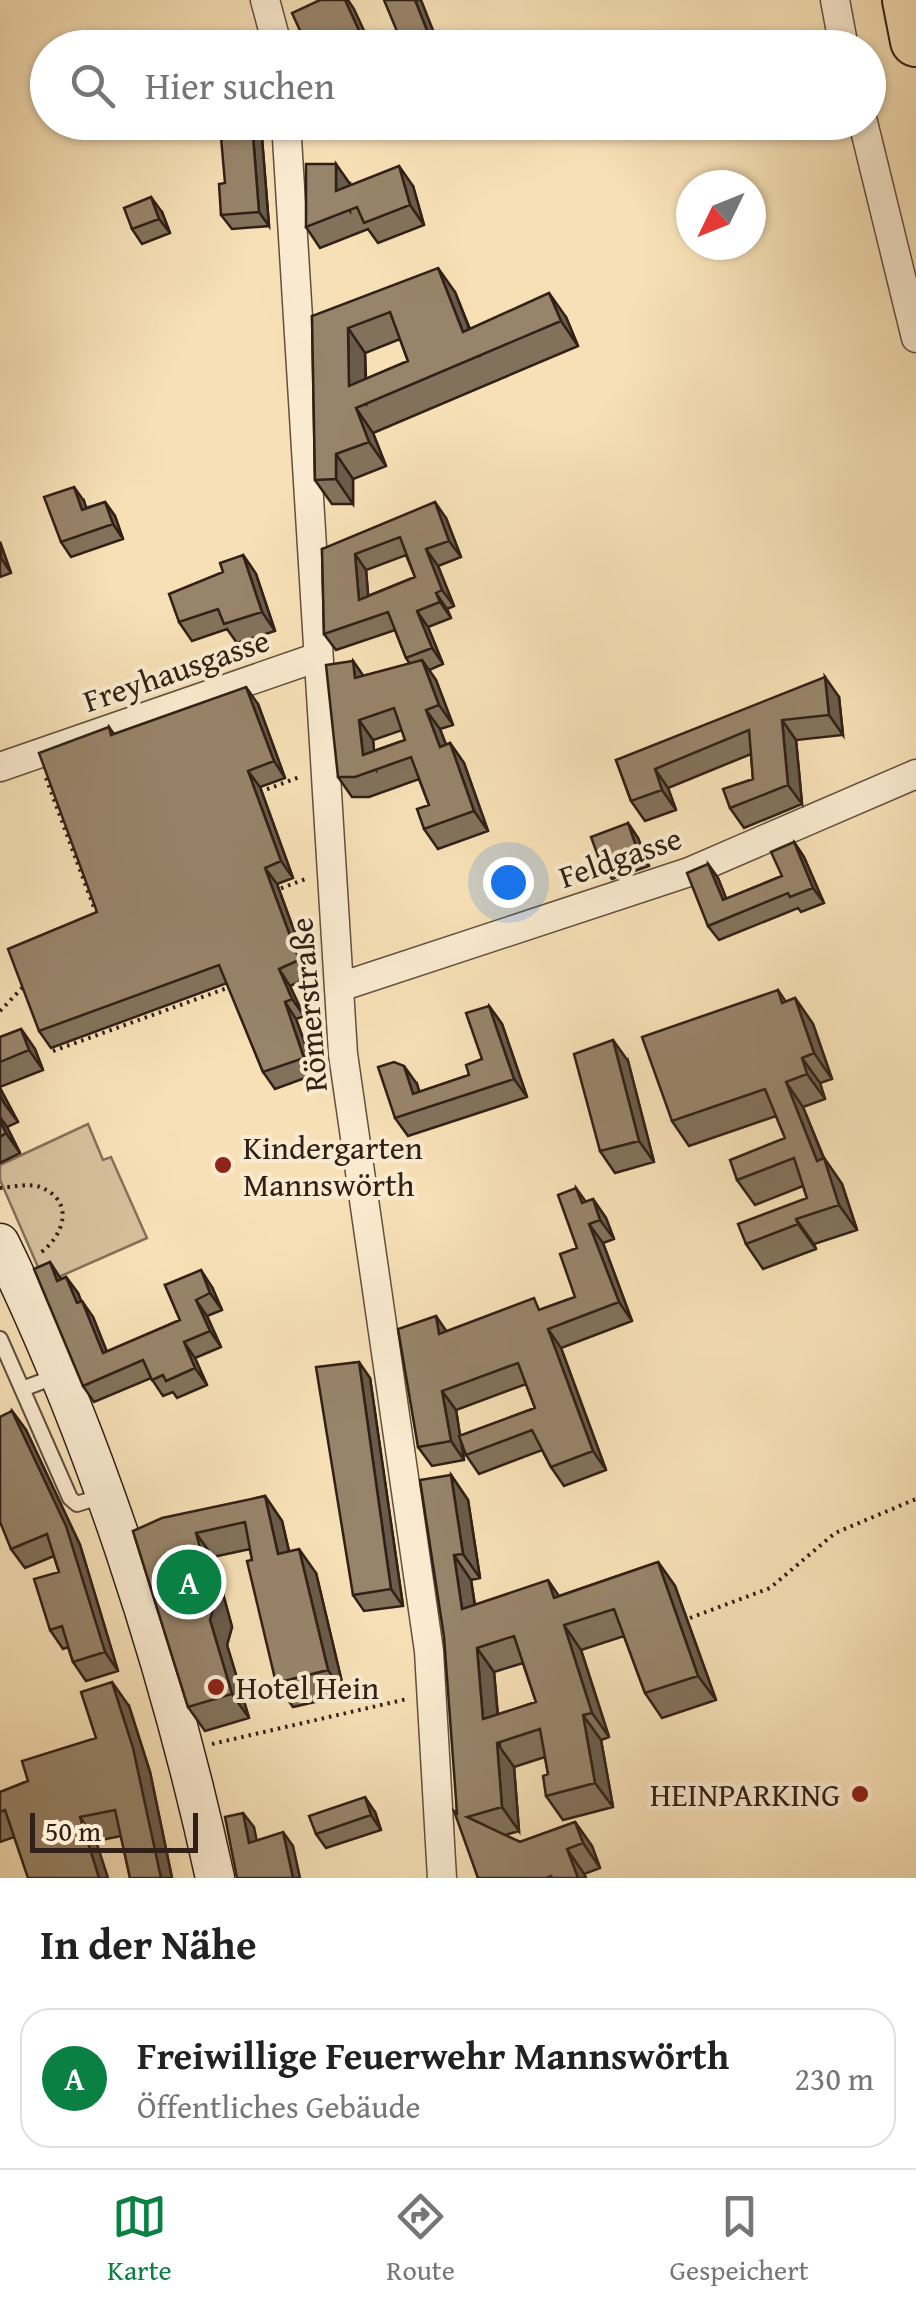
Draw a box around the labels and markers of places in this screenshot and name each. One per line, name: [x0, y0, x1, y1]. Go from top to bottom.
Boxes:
place label: Kindergarten Mannswörth: [243, 1124, 423, 1208]
marker: Kindergarten Mannswörth: [212, 1154, 234, 1176]
pin: A: [156, 1544, 222, 1620]
place label: Hotel Hein: [236, 1664, 379, 1711]
marker: Hotel Hein: [205, 1676, 227, 1698]
place label: HEINPARKING: [650, 1771, 840, 1818]
marker: HEINPARKING: [849, 1783, 871, 1805]

